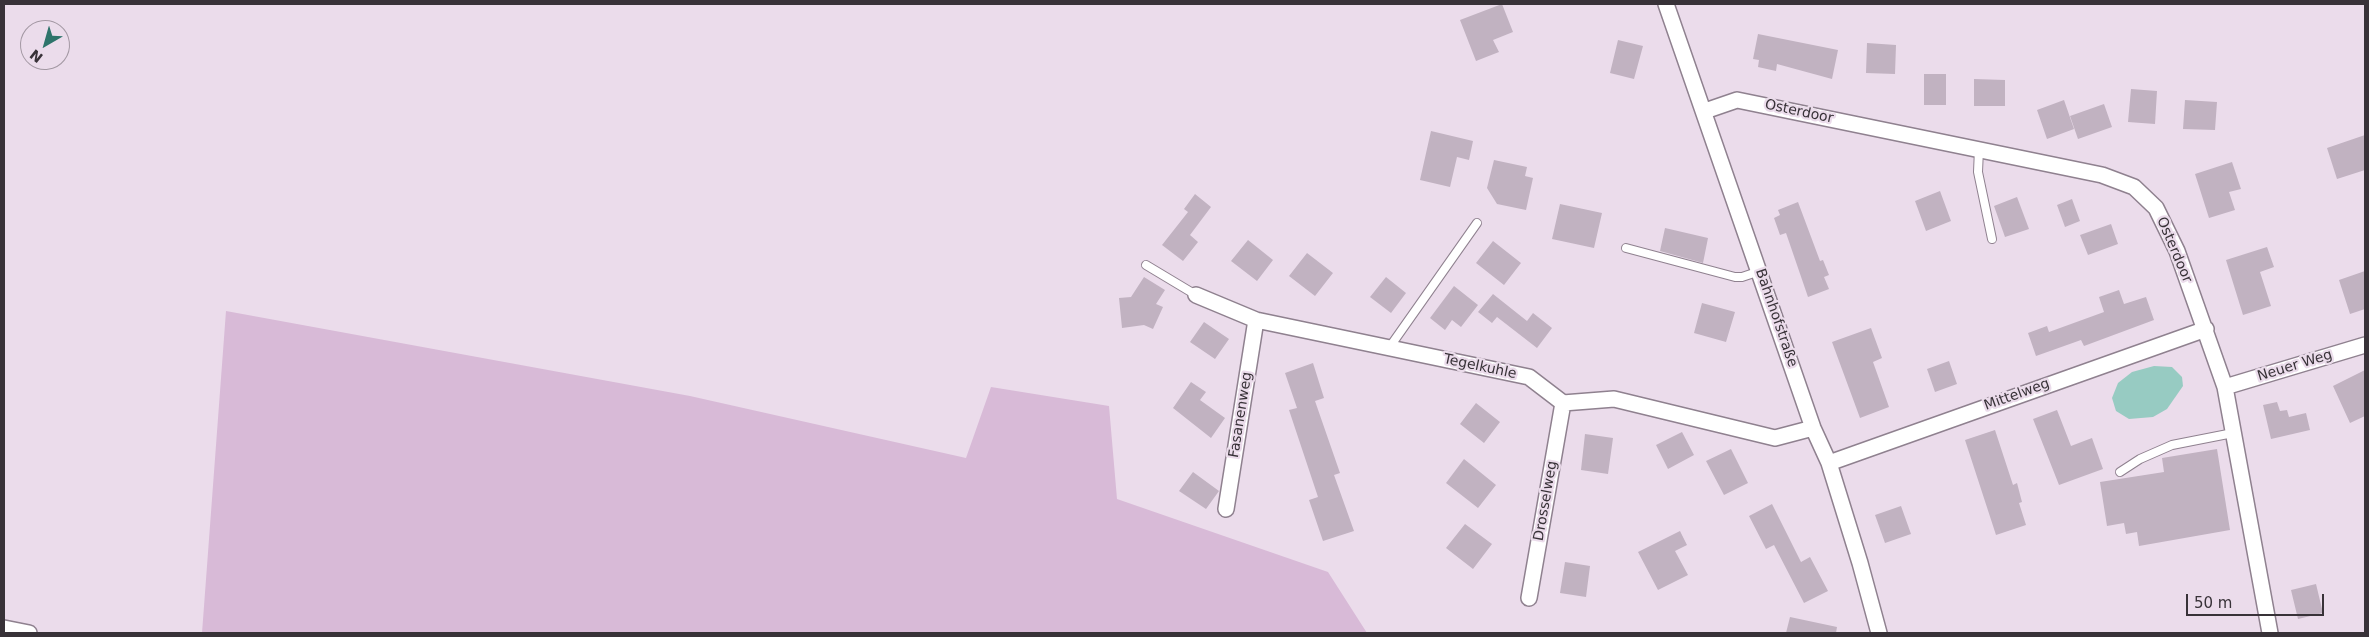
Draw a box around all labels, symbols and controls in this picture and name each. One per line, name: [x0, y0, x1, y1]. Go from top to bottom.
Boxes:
north arrow: [20, 20, 70, 70]
text: N: [27, 46, 46, 66]
street label: Osterdoor: [1763, 97, 1835, 127]
street label: Osterdoor: [2153, 215, 2195, 285]
street label: Bahnhofstraße: [1751, 267, 1801, 369]
street label: Neuer Weg: [2256, 347, 2334, 385]
street label: Tegelkuhle: [1442, 351, 1518, 383]
street label: Fasanenweg: [1226, 371, 1256, 459]
street label: Mittelweg: [1982, 375, 2052, 415]
street label: Drosselweg: [1531, 460, 1561, 542]
scale bar: [2189, 584, 2326, 616]
text: 50 m: [2194, 594, 2232, 612]

